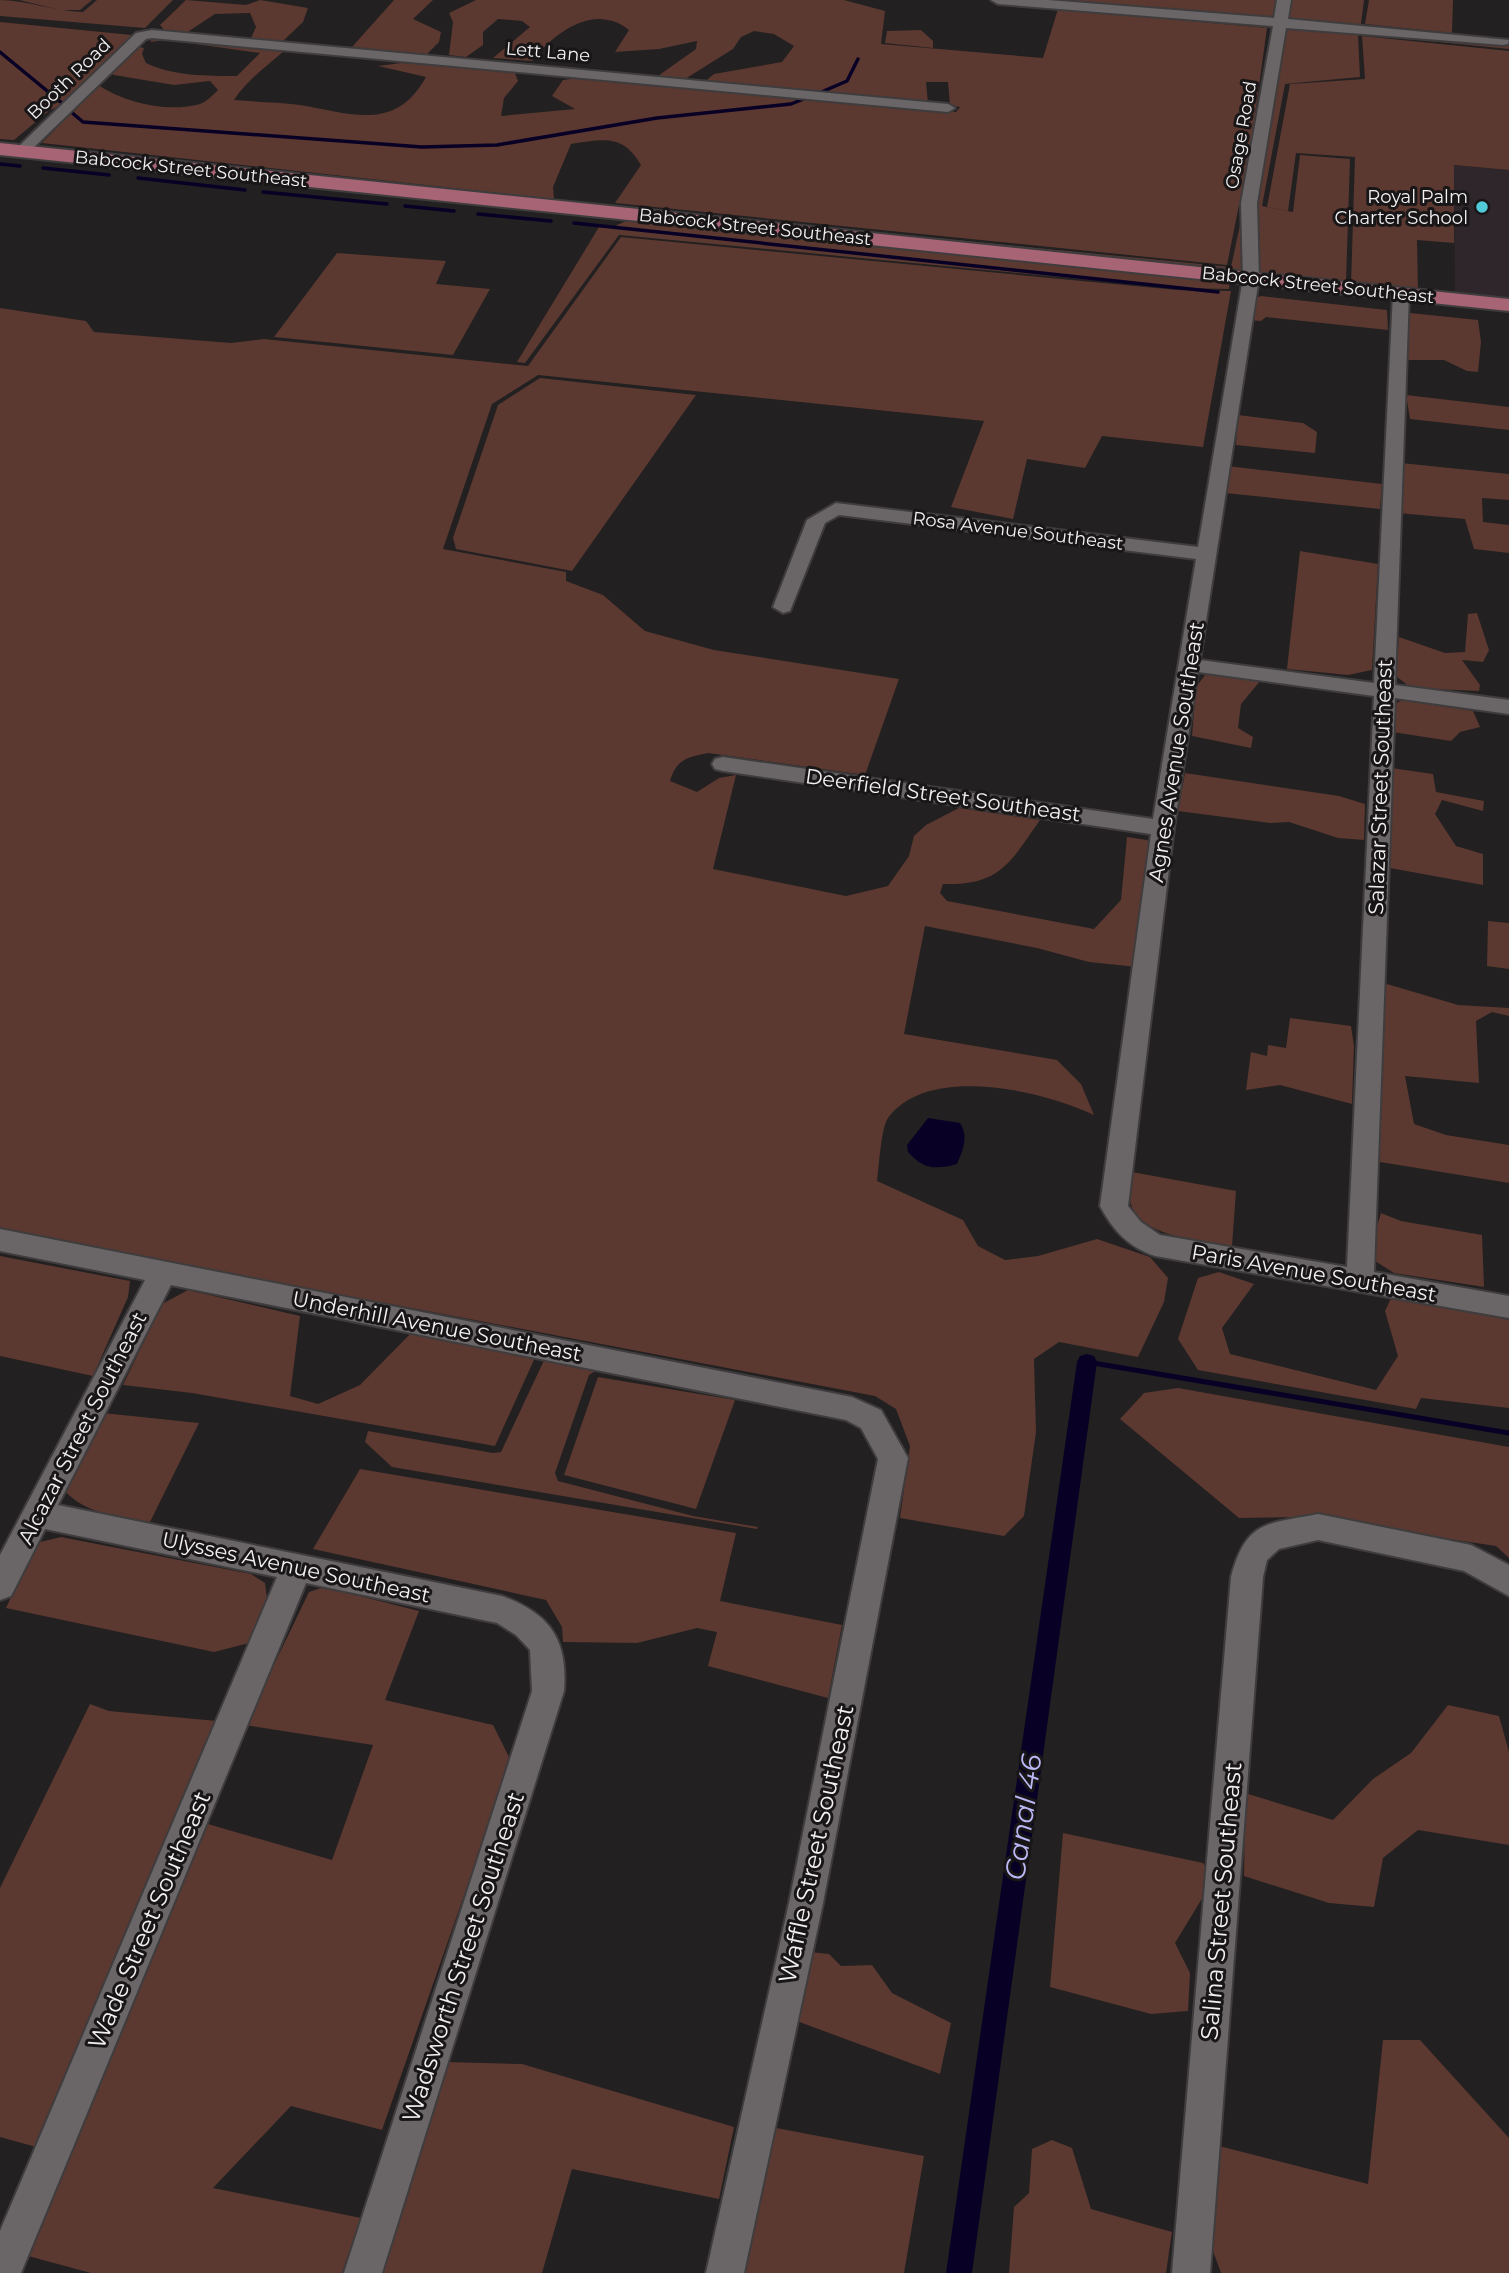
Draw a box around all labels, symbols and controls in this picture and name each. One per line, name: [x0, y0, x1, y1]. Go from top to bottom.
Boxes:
street label: Booth Road: [23, 34, 115, 124]
street label: Lett Lane: [505, 37, 591, 67]
street label: Osage Road: [1221, 79, 1261, 191]
street label: Babcock Street Southeast: [74, 146, 308, 192]
place label: Royal Palm Charter School: [1335, 186, 1468, 229]
marker: Royal Palm Charter School: [1474, 199, 1490, 215]
street label: Babcock Street Southeast: [638, 204, 872, 250]
street label: Babcock Street Southeast: [1201, 262, 1435, 308]
street label: Rosa Avenue Southeast: [911, 507, 1125, 555]
street label: Agnes Avenue Southeast: [1143, 620, 1209, 884]
street label: Salazar Street Southeast: [1363, 659, 1397, 915]
street label: Deerfield Street Southeast: [804, 763, 1082, 827]
street label: Paris Avenue Southeast: [1190, 1239, 1438, 1307]
street label: Underhill Avenue Southeast: [290, 1286, 584, 1366]
street label: Alcazar Street Southeast: [12, 1308, 152, 1548]
street label: Ulysses Avenue Southeast: [160, 1526, 432, 1608]
street label: Waffle Street Southeast: [772, 1702, 860, 1986]
water label: Canal 46: [997, 1751, 1049, 1882]
street label: Salina Street Southeast: [1194, 1761, 1248, 2041]
street label: Wade Street Southeast: [82, 1787, 217, 2053]
street label: Wadsworth Street Southeast: [396, 1788, 530, 2126]

